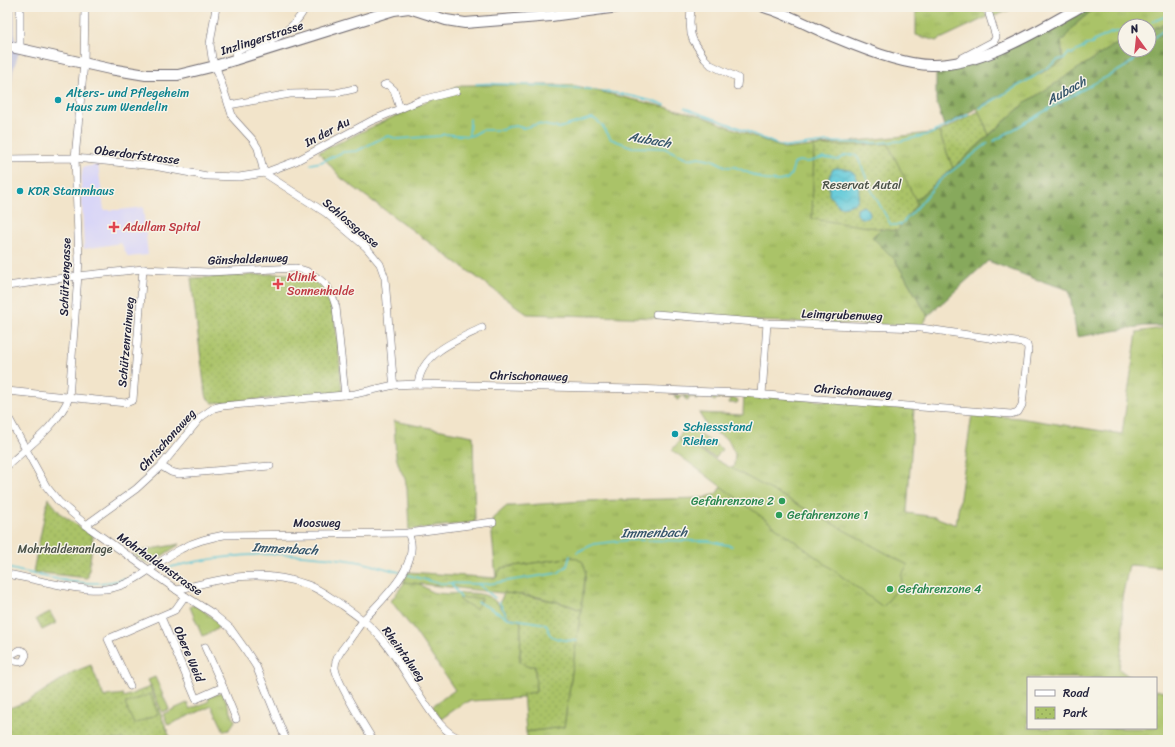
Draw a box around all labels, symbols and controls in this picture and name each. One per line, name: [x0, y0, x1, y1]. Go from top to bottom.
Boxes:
street label: Inzlingerstrasse: [217, 14, 306, 62]
north arrow: [1117, 18, 1157, 58]
text: N: [1127, 19, 1141, 39]
water label: Aubach: [1041, 70, 1091, 111]
place label: Alters- und Pflegeheim Haus zum Wendelin: [65, 82, 189, 118]
marker: Alters- und Pflegeheim Haus zum Wendelin: [53, 95, 63, 105]
street label: In der Au: [299, 110, 354, 154]
water label: Aubach: [626, 124, 674, 155]
street label: Oberdorfstrasse: [93, 139, 181, 171]
park label: Reservat Autal: [822, 174, 902, 196]
place label: KDR Stammhaus: [28, 180, 115, 202]
marker: KDR Stammhaus: [15, 186, 25, 196]
street label: Schlossgasse: [317, 192, 385, 254]
place label: Adullam Spital: [122, 216, 201, 238]
marker: Adullam Spital: [108, 221, 120, 233]
street label: Schützengasse: [53, 237, 77, 317]
street label: Gänshaldenweg: [207, 247, 289, 271]
place label: Klinik Sonnenhalde: [287, 266, 354, 302]
marker: Klinik Sonnenhalde: [272, 278, 284, 290]
street label: Schützenrainweg: [111, 296, 141, 388]
street label: Leimgrubenweg: [801, 303, 883, 327]
street label: Chrischonaweg: [490, 364, 568, 388]
street label: Chrischonaweg: [813, 377, 893, 405]
street label: Chrischonaweg: [133, 404, 201, 476]
place label: Schiessstand Riehen: [683, 416, 753, 452]
marker: Schiessstand Riehen: [670, 429, 680, 439]
place label: Gefahrenzone 2: [691, 490, 774, 512]
marker: Gefahrenzone 2: [777, 496, 787, 506]
place label: Gefahrenzone 1: [787, 504, 868, 526]
marker: Gefahrenzone 1: [774, 510, 784, 520]
street label: Moosweg: [293, 512, 341, 534]
water label: Immenbach: [620, 520, 688, 545]
street label: Mohrhaldenstrasse: [113, 526, 207, 602]
water label: Immenbach: [251, 535, 320, 562]
park label: Mohrhaldenanlage: [17, 538, 113, 560]
place label: Gefahrenzone 4: [898, 578, 982, 600]
marker: Gefahrenzone 4: [885, 584, 895, 594]
street label: Obere Weid: [167, 622, 211, 686]
street label: Rheintalweg: [376, 622, 432, 686]
legend: [1027, 677, 1157, 729]
text: Road: [1063, 682, 1090, 704]
text: Park: [1063, 702, 1088, 724]

